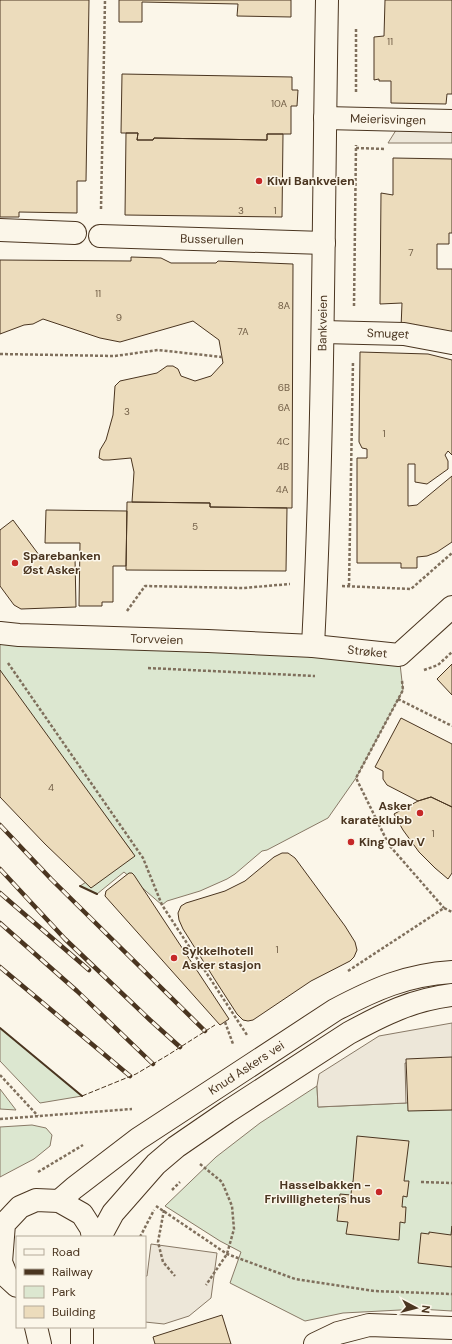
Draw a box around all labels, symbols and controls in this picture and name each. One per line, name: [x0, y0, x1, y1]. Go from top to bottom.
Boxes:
house number: 11: [387, 35, 393, 48]
house number: 10A: [271, 97, 287, 110]
street label: Meierisvingen: [350, 111, 426, 128]
place label: Kiwi Bankveien: [267, 173, 355, 189]
marker: Kiwi Bankveien: [254, 176, 264, 186]
house number: 3: [238, 204, 244, 217]
house number: 1: [273, 204, 277, 217]
street label: Busserullen: [180, 231, 244, 248]
house number: 7: [408, 246, 414, 259]
house number: 11: [95, 287, 101, 300]
street label: Bankveien: [314, 295, 331, 351]
house number: 8A: [278, 299, 291, 312]
house number: 9: [116, 311, 122, 324]
house number: 7A: [237, 325, 249, 338]
street label: Smuget: [367, 325, 411, 343]
house number: 6B: [278, 381, 290, 394]
house number: 6A: [278, 401, 291, 414]
house number: 3: [124, 405, 130, 418]
house number: 1: [382, 427, 386, 440]
house number: 4C: [276, 435, 290, 448]
house number: 4B: [277, 460, 289, 473]
house number: 4A: [276, 483, 289, 496]
house number: 5: [192, 520, 198, 533]
place label: Sparebanken Øst Asker: [23, 548, 101, 578]
marker: Sparebanken Øst Asker: [10, 558, 20, 568]
street label: Torvveien: [130, 631, 184, 648]
street label: Strøket: [347, 642, 388, 662]
house number: 4: [48, 781, 54, 794]
place label: Asker karateklubb: [341, 798, 412, 828]
marker: Asker karateklubb: [415, 808, 425, 818]
house number: 1: [431, 827, 435, 840]
place label: King Olav V: [359, 834, 426, 850]
marker: King Olav V: [346, 837, 356, 847]
place label: Sykkelhotell Asker stasjon: [182, 943, 261, 973]
house number: 1: [275, 943, 279, 956]
marker: Sykkelhotell Asker stasjon: [169, 953, 179, 963]
street label: Knud Askers vei: [205, 1037, 287, 1099]
place label: Hasselbakken - Frivillighetens hus: [265, 1177, 371, 1207]
marker: Hasselbakken - Frivillighetens hus: [374, 1187, 384, 1197]
legend: [16, 1236, 146, 1328]
text: Road: [52, 1244, 80, 1260]
text: Railway: [52, 1264, 93, 1280]
text: Park: [52, 1284, 76, 1300]
north arrow: [396, 1288, 436, 1328]
text: Building: [52, 1304, 96, 1320]
text: N: [418, 1304, 433, 1314]

